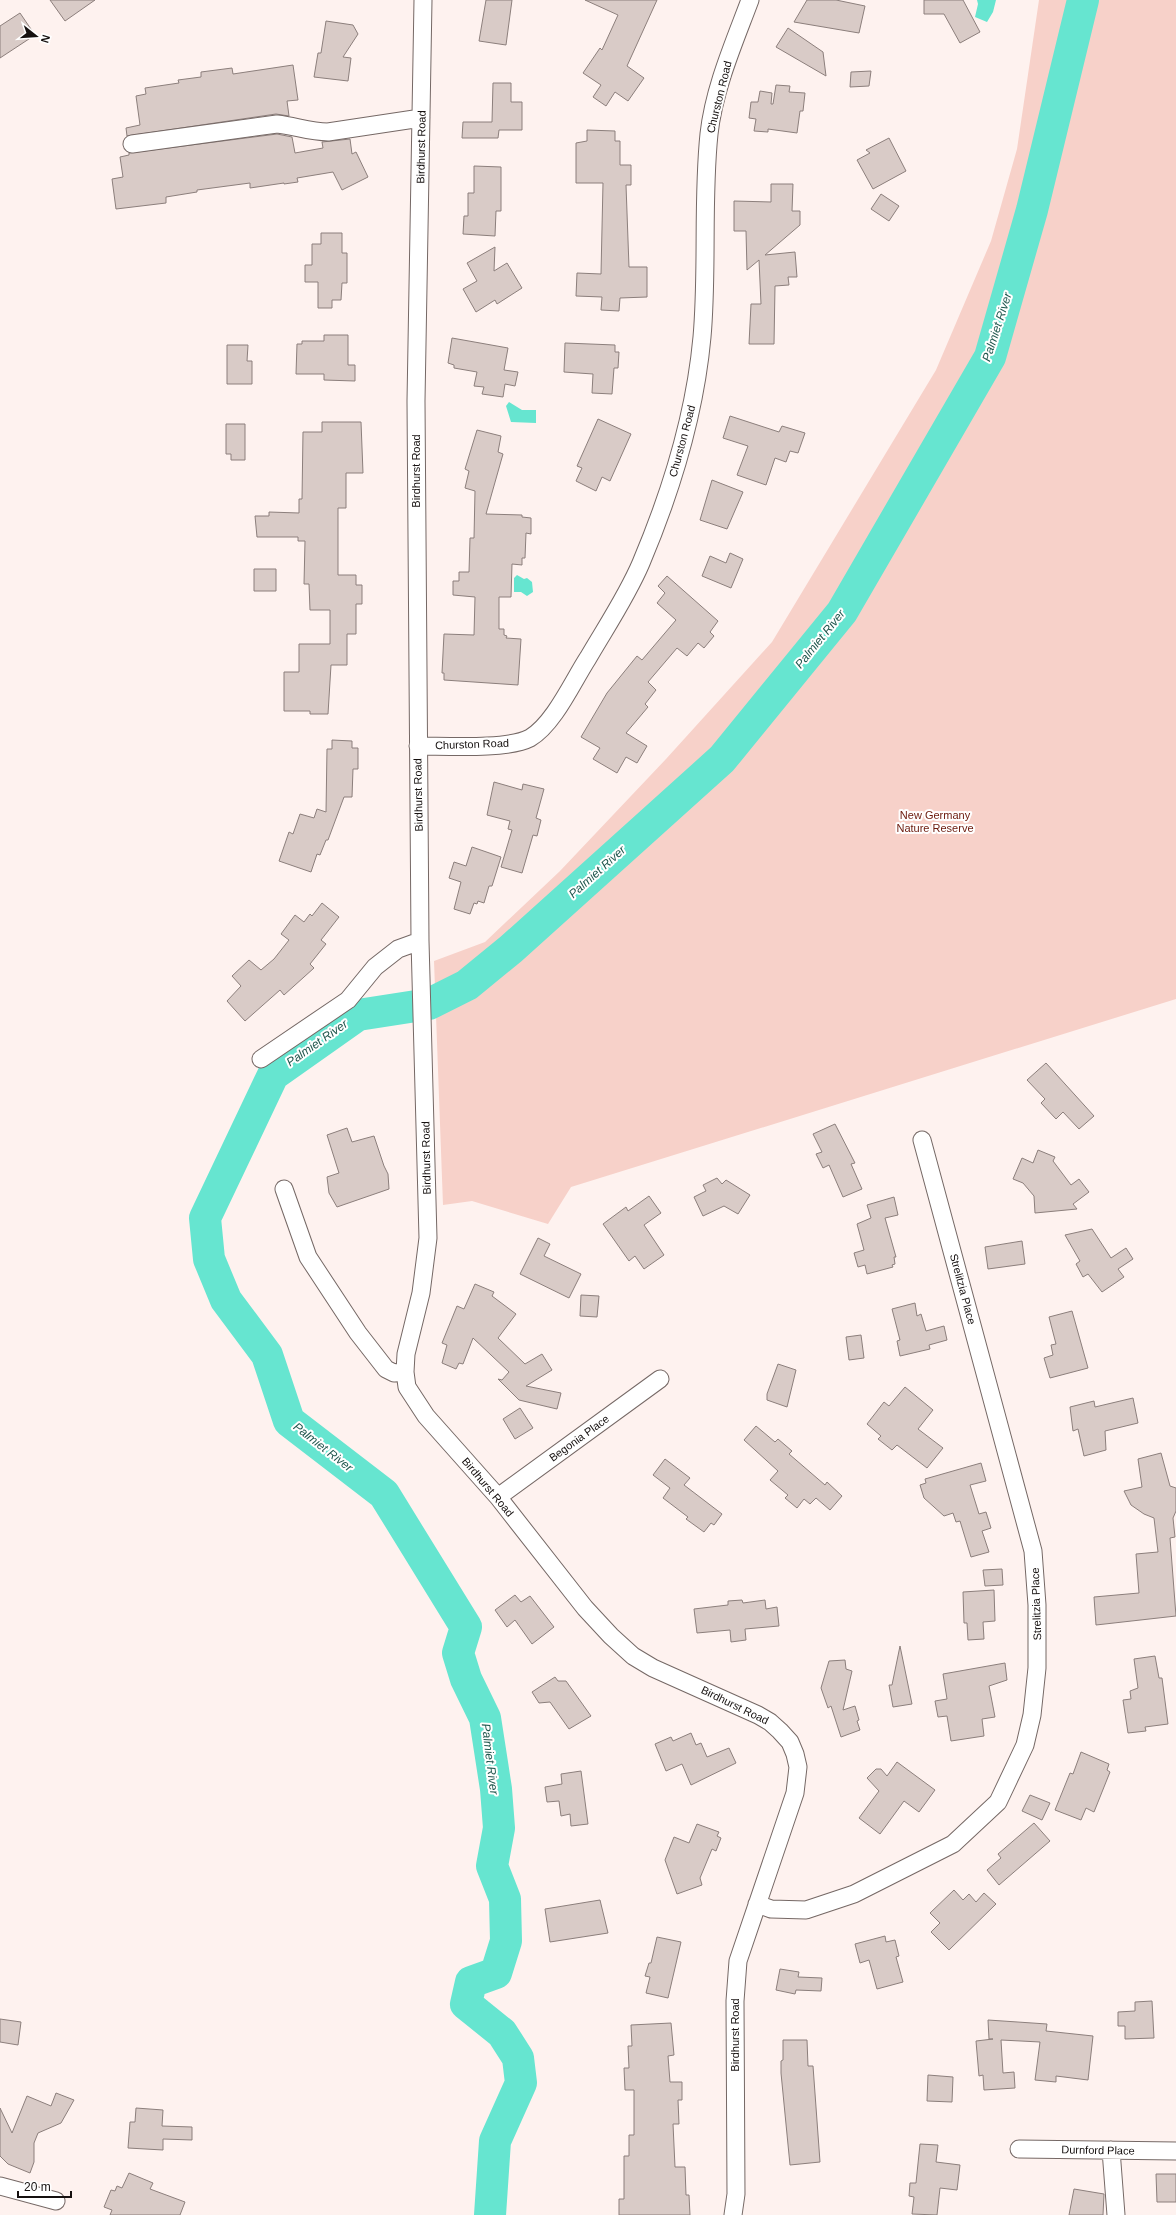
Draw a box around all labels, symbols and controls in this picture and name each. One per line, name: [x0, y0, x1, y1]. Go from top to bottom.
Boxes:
north arrow: [16, 16, 56, 56]
text: N: [39, 33, 52, 45]
street label: Churston Road: [704, 60, 734, 134]
street label: Birdhurst Road: [414, 110, 428, 184]
water label: Palmiet River: [979, 290, 1015, 363]
street label: Churston Road: [667, 404, 697, 478]
street label: Birdhurst Road: [410, 434, 422, 508]
water label: Palmiet River: [792, 606, 849, 671]
street label: Churston Road: [435, 737, 509, 751]
street label: Birdhurst Road: [411, 758, 425, 832]
park label: New Germany Nature Reserve: [896, 809, 974, 834]
water label: Palmiet River: [566, 842, 629, 901]
water label: Palmiet River: [284, 1016, 351, 1069]
street label: Birdhurst Road: [419, 1121, 433, 1195]
street label: Strelitzia Place: [948, 1252, 978, 1326]
street label: Begonia Place: [547, 1412, 611, 1464]
water label: Palmiet River: [291, 1420, 356, 1475]
street label: Birdhurst Road: [460, 1455, 516, 1519]
street label: Strelitzia Place: [1029, 1567, 1043, 1641]
street label: Birdhurst Road: [699, 1684, 771, 1726]
water label: Palmiet River: [479, 1723, 501, 1796]
street label: Birdhurst Road: [729, 1998, 741, 2072]
street label: Durnford Place: [1061, 2143, 1135, 2157]
scale bar: [18, 2173, 71, 2199]
text: 20 m: [24, 2180, 51, 2194]

